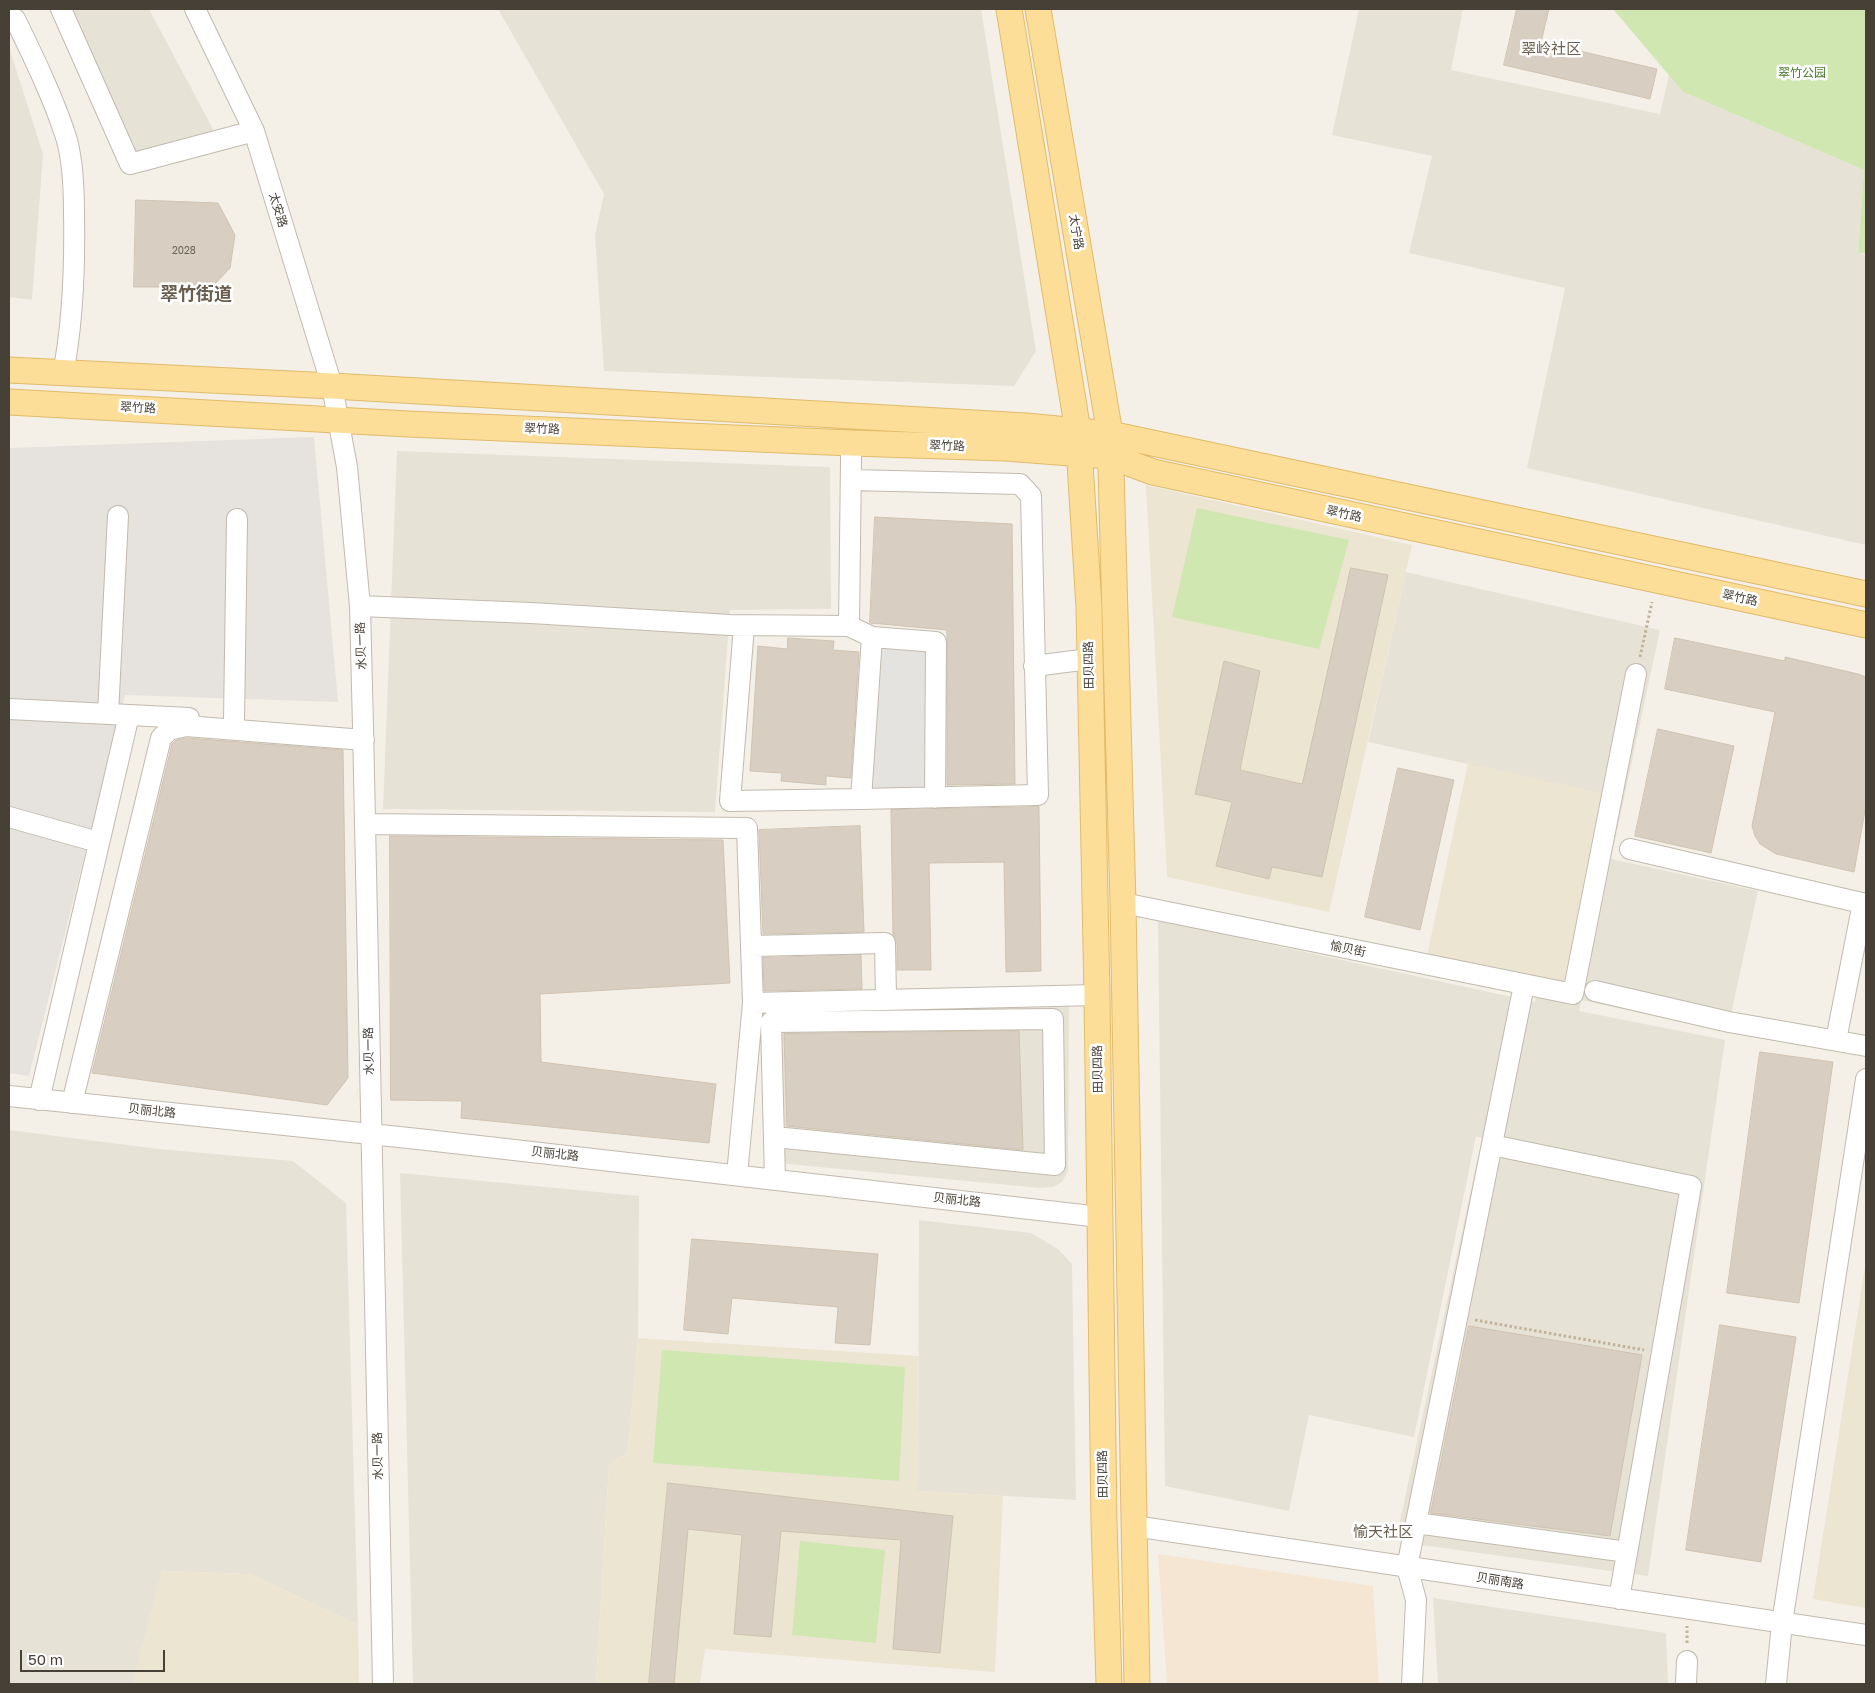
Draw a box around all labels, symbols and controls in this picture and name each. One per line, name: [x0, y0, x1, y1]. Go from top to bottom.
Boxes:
district label: 翠岭社区: [1521, 40, 1581, 58]
park label: 翠竹公园: [1778, 66, 1826, 80]
street label: 太安路: [266, 191, 290, 229]
street label: 太宁路: [1066, 213, 1086, 251]
house number: 2028: [172, 245, 196, 257]
district label: 翠竹街道: [160, 283, 232, 305]
street label: 翠竹路: [120, 400, 156, 416]
street label: 翠竹路: [524, 421, 560, 437]
street label: 翠竹路: [929, 438, 965, 454]
street label: 翠竹路: [1325, 503, 1363, 525]
street label: 翠竹路: [1721, 587, 1759, 609]
street label: 水贝一路: [353, 622, 369, 670]
street label: 田贝四路: [1081, 641, 1097, 689]
street label: 愉贝街: [1329, 938, 1367, 960]
street label: 水贝一路: [361, 1027, 377, 1075]
street label: 田贝四路: [1090, 1045, 1106, 1093]
street label: 贝丽北路: [127, 1101, 177, 1121]
street label: 贝丽北路: [530, 1144, 580, 1164]
street label: 贝丽北路: [932, 1190, 982, 1210]
street label: 水贝一路: [370, 1432, 386, 1480]
street label: 田贝四路: [1095, 1450, 1111, 1498]
district label: 愉天社区: [1353, 1523, 1413, 1541]
street label: 贝丽南路: [1475, 1570, 1525, 1592]
scale bar: [22, 1640, 168, 1672]
text: 50 m: [28, 1650, 63, 1668]

